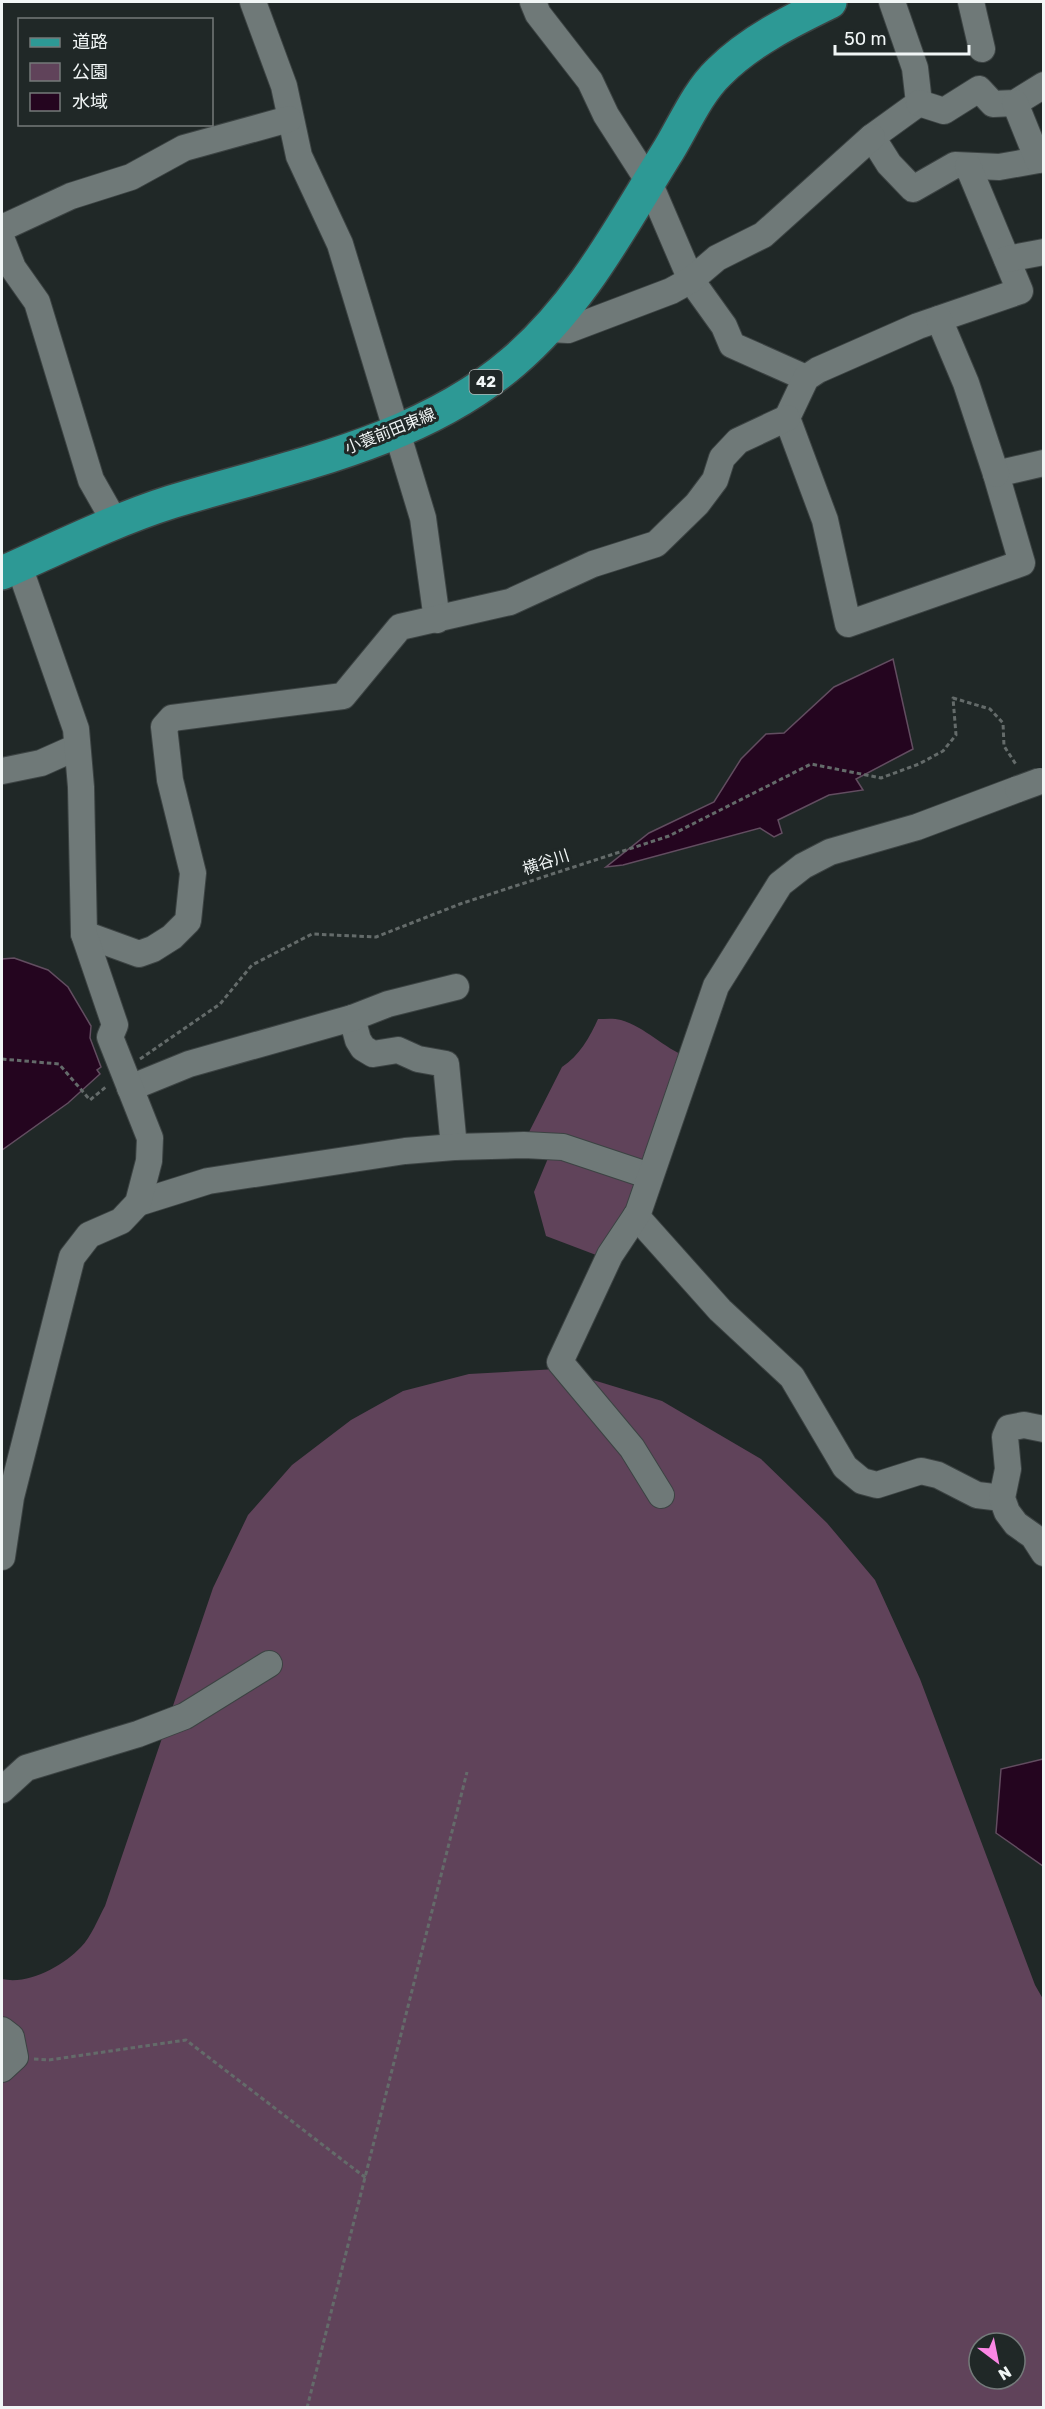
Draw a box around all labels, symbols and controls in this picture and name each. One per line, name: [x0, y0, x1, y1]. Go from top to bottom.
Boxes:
legend: [18, 18, 213, 126]
scale bar: [835, 18, 968, 56]
text: 50 m: [844, 28, 887, 50]
text: 道路: [72, 31, 108, 53]
text: 公園: [72, 61, 108, 83]
text: 水域: [72, 91, 108, 113]
road number: 42: [470, 370, 502, 394]
street label: 小蓑前田東線: [342, 404, 438, 458]
street label: 横谷川: [520, 846, 572, 878]
north arrow: [967, 2331, 1027, 2391]
text: N: [995, 2362, 1015, 2384]

